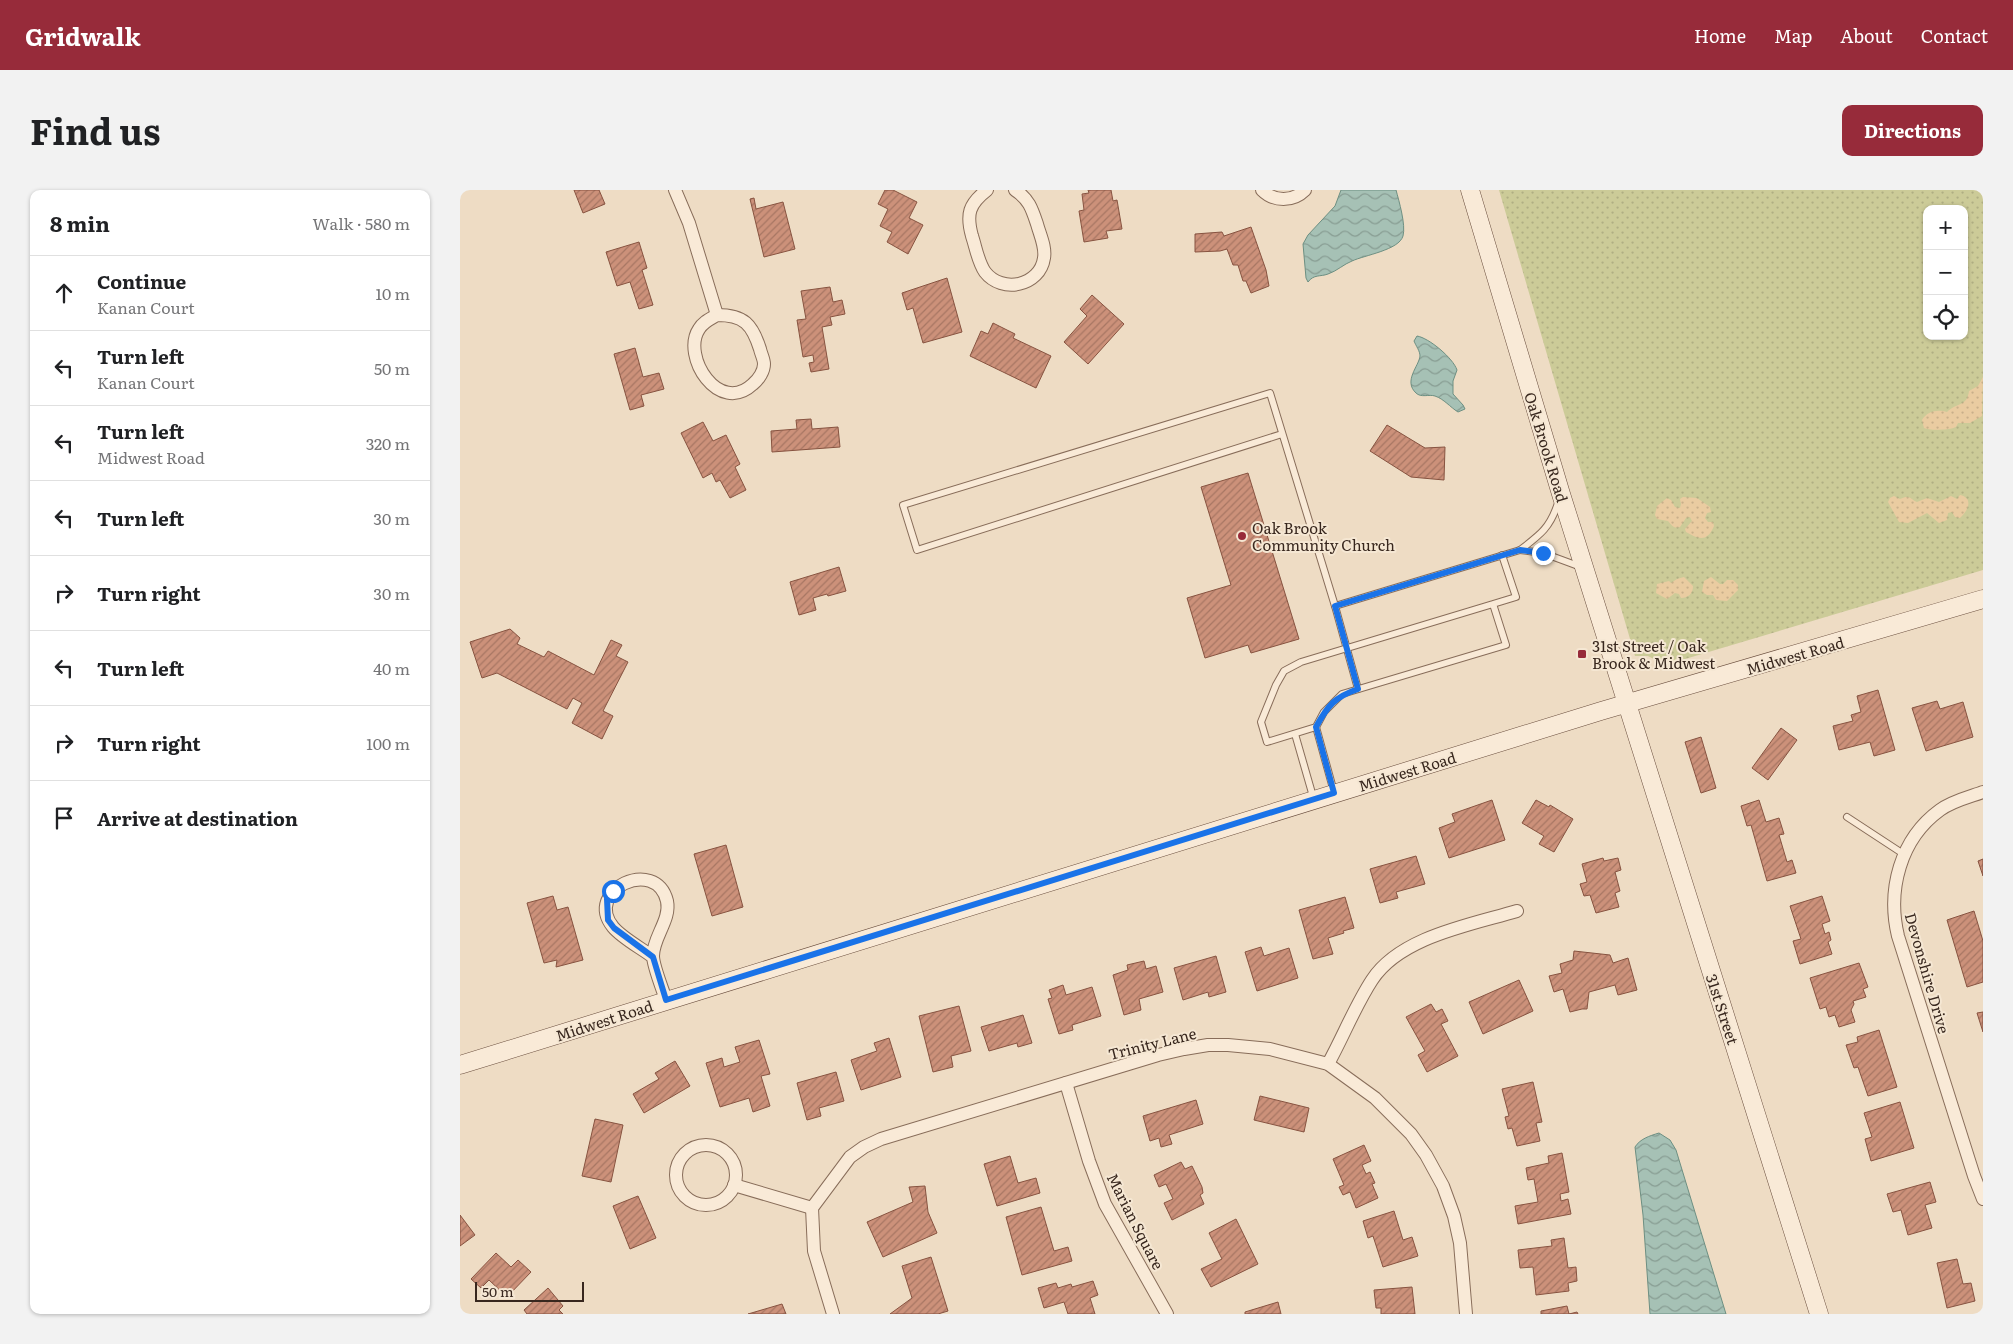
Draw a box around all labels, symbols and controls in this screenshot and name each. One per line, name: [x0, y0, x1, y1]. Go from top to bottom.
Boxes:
text: Gridwalk: [25, 18, 141, 53]
text: Home: [1694, 22, 1746, 49]
text: Map: [1774, 22, 1812, 49]
text: About: [1840, 22, 1893, 49]
text: Contact: [1921, 22, 1988, 49]
text: Find us: [30, 104, 160, 156]
button: Directions: [1842, 105, 1983, 156]
map controls: [1923, 205, 1968, 340]
button: +: [1923, 205, 1968, 250]
text: 8 min: [50, 207, 110, 238]
text: Walk · 580 m: [312, 211, 410, 235]
button: −: [1923, 250, 1968, 295]
text: Continue: [97, 267, 186, 295]
icon: ahead: [50, 279, 78, 307]
text: 10 m: [376, 281, 410, 305]
text: Kanan Court: [97, 295, 195, 319]
button: locate: [1923, 295, 1968, 340]
text: Turn left: [97, 342, 184, 370]
icon: left: [50, 354, 78, 382]
text: 50 m: [374, 356, 410, 380]
text: Kanan Court: [97, 370, 195, 394]
street label: Oak Brook Road: [1519, 389, 1575, 505]
text: Turn left: [97, 417, 184, 445]
icon: left: [50, 429, 78, 457]
text: 320 m: [366, 431, 410, 455]
text: Midwest Road: [97, 445, 205, 469]
icon: left: [50, 504, 78, 532]
text: Turn left: [97, 504, 184, 532]
text: 30 m: [373, 506, 410, 530]
place label: Oak Brook Community Church: [1252, 516, 1395, 556]
marker: Oak Brook Community Church: [1236, 530, 1248, 542]
route end: [1532, 542, 1555, 565]
icon: right: [50, 579, 78, 607]
text: Turn right: [97, 579, 201, 607]
text: 30 m: [373, 581, 410, 605]
street label: Midwest Road: [1743, 630, 1847, 680]
place label: 31st Street / Oak Brook & Midwest: [1592, 634, 1715, 674]
marker: 31st Street / Oak Brook & Midwest: [1576, 648, 1588, 660]
icon: left: [50, 654, 78, 682]
text: Turn left: [97, 654, 184, 682]
text: 40 m: [373, 656, 410, 680]
icon: right: [50, 729, 78, 757]
text: Turn right: [97, 729, 201, 757]
text: 100 m: [366, 731, 410, 755]
street label: Midwest Road: [1355, 745, 1459, 797]
icon: arrive: [50, 804, 78, 832]
text: Arrive at destination: [97, 804, 298, 832]
route start: [602, 880, 625, 903]
street label: Devonshire Drive: [1900, 910, 1956, 1036]
street label: 31st Street: [1701, 971, 1745, 1047]
street label: Midwest Road: [552, 993, 656, 1047]
street label: Trinity Lane: [1106, 1021, 1199, 1065]
street label: Marian Square: [1102, 1169, 1170, 1273]
scale bar: [475, 1279, 584, 1302]
text: 50 m: [482, 1281, 514, 1301]

